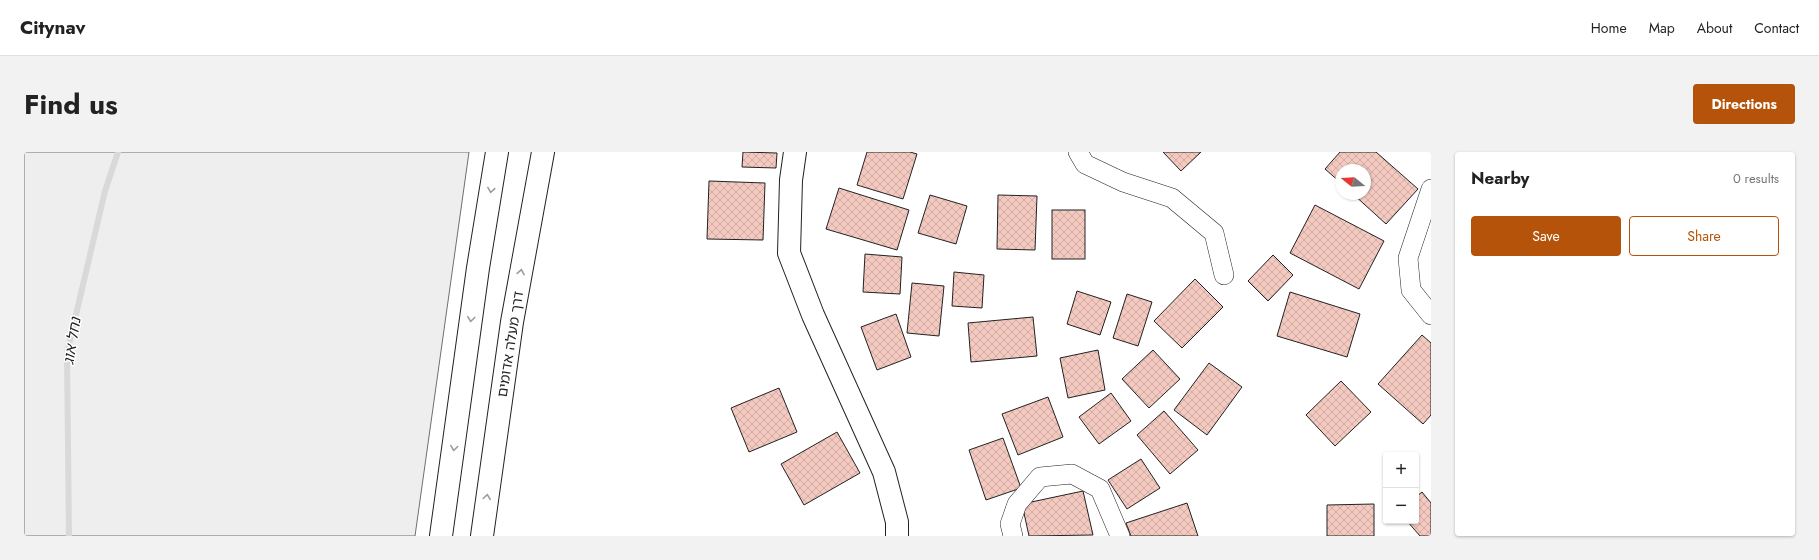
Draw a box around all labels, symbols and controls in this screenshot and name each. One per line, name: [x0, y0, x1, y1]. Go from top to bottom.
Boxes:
text: Citynav: [20, 14, 86, 41]
text: Home: [1591, 18, 1627, 38]
text: Map: [1649, 18, 1675, 38]
text: About: [1697, 18, 1732, 38]
text: Contact: [1754, 18, 1799, 38]
text: Find us: [24, 84, 118, 125]
button: Directions: [1693, 84, 1795, 124]
north arrow: [1335, 164, 1371, 200]
text: Nearby: [1471, 166, 1529, 190]
text: 0 results: [1733, 169, 1779, 188]
one-way arrow: [487, 187, 496, 194]
button: Save: [1471, 216, 1621, 256]
button: Share: [1629, 216, 1779, 256]
one-way arrow: [516, 269, 525, 275]
street label: דרך מעלה אדומים: [492, 289, 528, 398]
water label: נחל אוג: [57, 314, 87, 366]
one-way arrow: [467, 316, 476, 322]
one-way arrow: [450, 445, 459, 451]
map controls: [1383, 452, 1419, 524]
button: +: [1383, 452, 1419, 488]
button: −: [1383, 488, 1419, 524]
one-way arrow: [482, 494, 491, 500]

